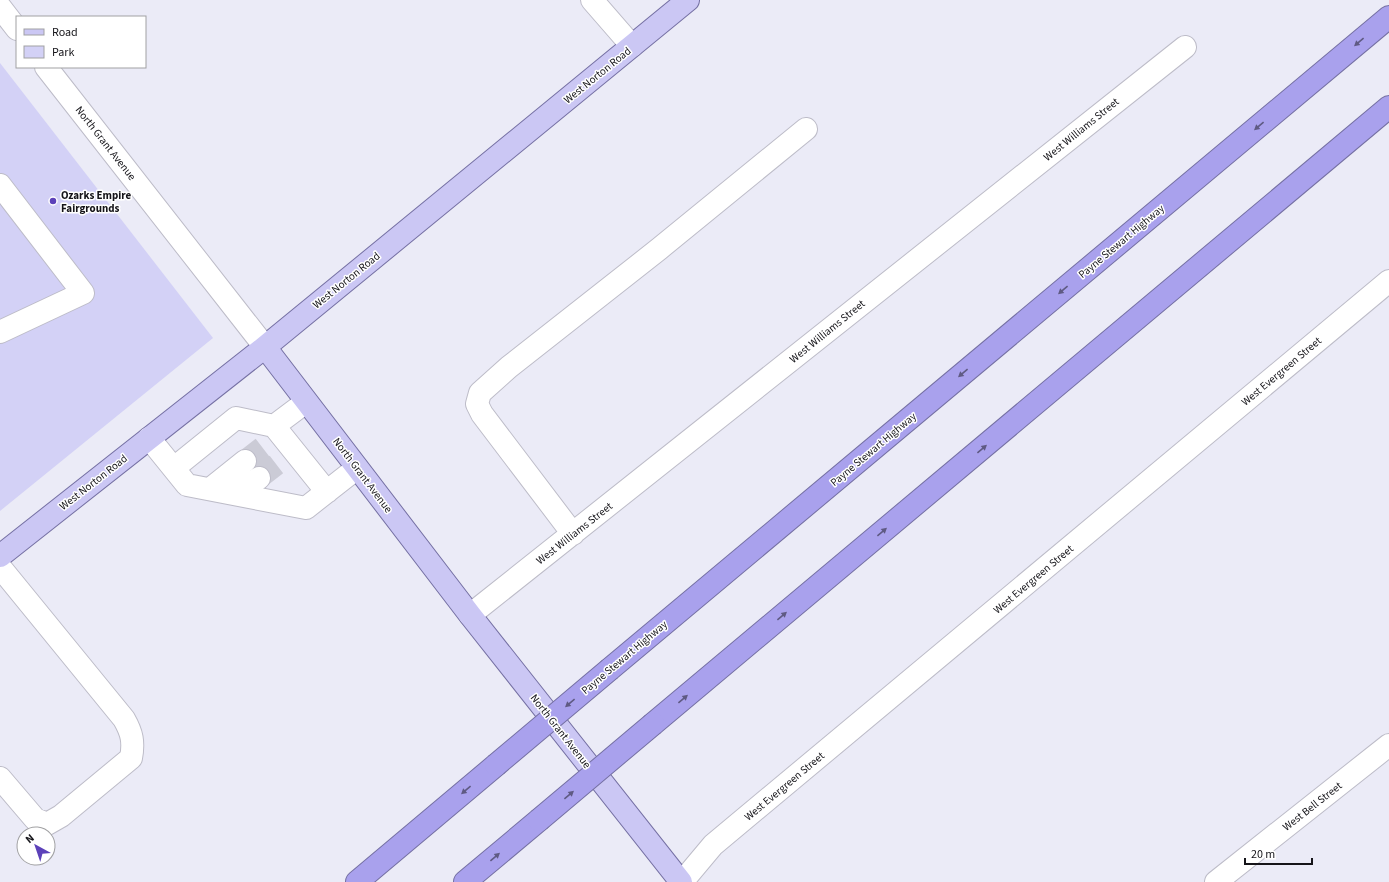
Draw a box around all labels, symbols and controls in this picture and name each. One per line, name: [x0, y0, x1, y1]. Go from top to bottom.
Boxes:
legend: [16, 16, 146, 68]
text: Road: [52, 24, 78, 41]
one-way arrow: [1354, 38, 1364, 47]
text: Park: [52, 44, 74, 61]
street label: West Norton Road: [560, 44, 634, 107]
street label: West Williams Street: [1040, 94, 1122, 165]
street label: North Grant Avenue: [72, 103, 140, 184]
one-way arrow: [1254, 121, 1265, 130]
place label: Ozarks Empire Fairgrounds: [61, 188, 132, 216]
marker: Ozarks Empire Fairgrounds: [48, 196, 58, 206]
street label: Payne Stewart Highway: [1075, 201, 1167, 282]
street label: West Norton Road: [309, 249, 383, 312]
one-way arrow: [1058, 285, 1068, 294]
street label: West Williams Street: [786, 296, 868, 367]
street label: West Evergreen Street: [1238, 333, 1325, 409]
one-way arrow: [958, 369, 969, 378]
street label: Payne Stewart Highway: [827, 409, 919, 490]
street label: North Grant Avenue: [329, 435, 396, 516]
one-way arrow: [976, 444, 987, 453]
street label: West Norton Road: [56, 451, 130, 514]
street label: West Williams Street: [533, 499, 616, 568]
one-way arrow: [877, 528, 887, 537]
street label: West Evergreen Street: [990, 541, 1077, 617]
one-way arrow: [777, 611, 788, 620]
street label: Payne Stewart Highway: [578, 617, 670, 698]
street label: North Grant Avenue: [527, 691, 595, 772]
one-way arrow: [677, 695, 688, 704]
one-way arrow: [564, 698, 575, 707]
street label: West Evergreen Street: [741, 748, 828, 824]
street label: West Bell Street: [1279, 778, 1345, 834]
one-way arrow: [461, 786, 471, 795]
one-way arrow: [563, 790, 574, 799]
north arrow: [16, 826, 56, 866]
text: N: [22, 831, 38, 847]
scale bar: [1245, 840, 1312, 866]
text: 20 m: [1251, 846, 1275, 863]
one-way arrow: [489, 852, 500, 861]

